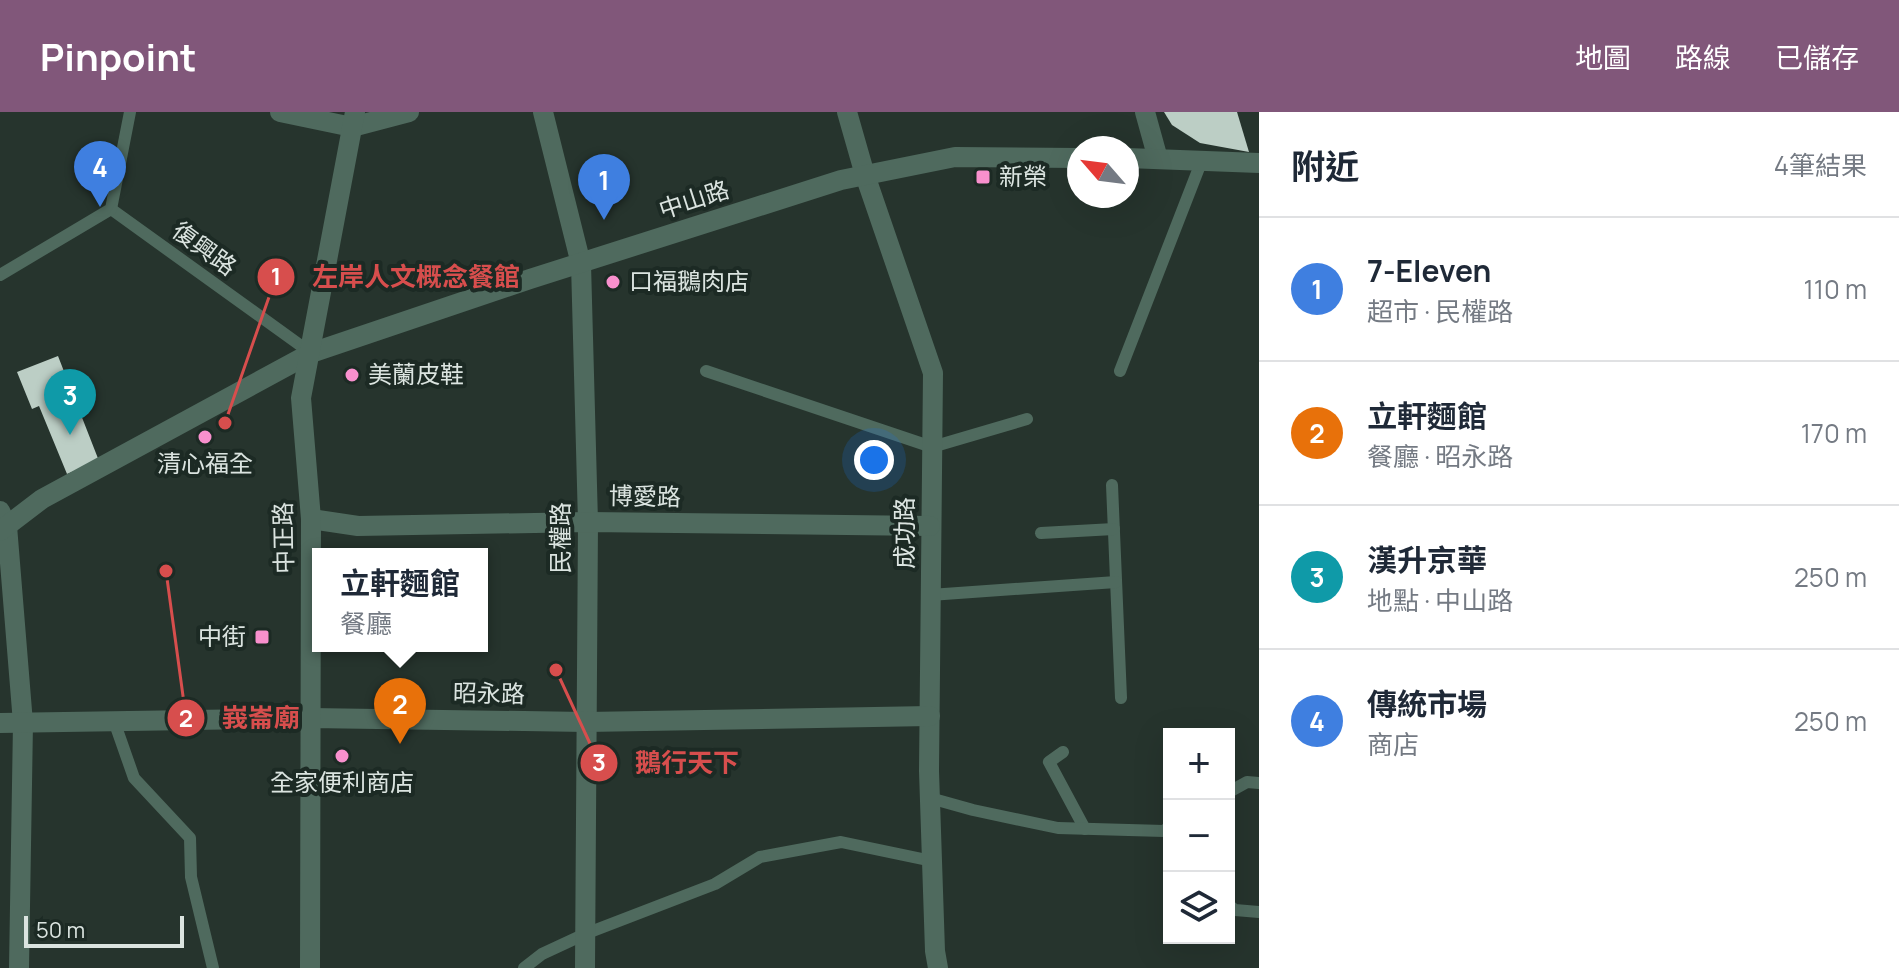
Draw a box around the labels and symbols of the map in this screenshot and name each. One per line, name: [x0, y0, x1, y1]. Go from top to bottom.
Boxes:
north arrow: [1067, 136, 1139, 208]
pin: 4: [74, 141, 126, 207]
pin: 1: [578, 154, 630, 220]
place label: 新榮: [999, 159, 1047, 192]
marker: 新榮: [974, 168, 992, 186]
street label: 中山路: [654, 172, 733, 225]
street label: 復興路: [166, 213, 244, 282]
callout: 左岸人文概念餐館: [256, 252, 536, 302]
text: 左岸人文概念餐館: [312, 258, 520, 294]
text: 1: [271, 259, 281, 292]
place label: 口福鵝肉店: [629, 264, 749, 297]
marker: 口福鵝肉店: [604, 273, 622, 291]
place label: 美蘭皮鞋: [368, 357, 464, 390]
marker: 美蘭皮鞋: [343, 366, 361, 384]
pin: 3: [44, 369, 96, 435]
marker: 清心福全: [196, 428, 214, 446]
your location: [854, 440, 894, 480]
place label: 清心福全: [157, 446, 253, 479]
street label: 博愛路: [609, 478, 681, 513]
street label: 成功路: [887, 497, 920, 569]
street label: 中正路: [265, 502, 300, 574]
street label: 民權路: [543, 502, 576, 574]
place label: 中街: [198, 619, 246, 652]
marker: 中街: [253, 628, 271, 646]
street label: 昭永路: [453, 675, 525, 710]
pin: 2: [374, 678, 426, 744]
callout: 峩崙廟: [166, 693, 316, 743]
text: 峩崙廟: [222, 699, 300, 735]
text: 2: [179, 701, 193, 734]
callout: 鵝行天下: [579, 738, 755, 788]
text: 鵝行天下: [635, 744, 739, 780]
text: 3: [592, 745, 606, 778]
marker: 全家便利商店: [333, 747, 351, 765]
place label: 全家便利商店: [270, 765, 414, 798]
scale bar: [24, 912, 184, 948]

